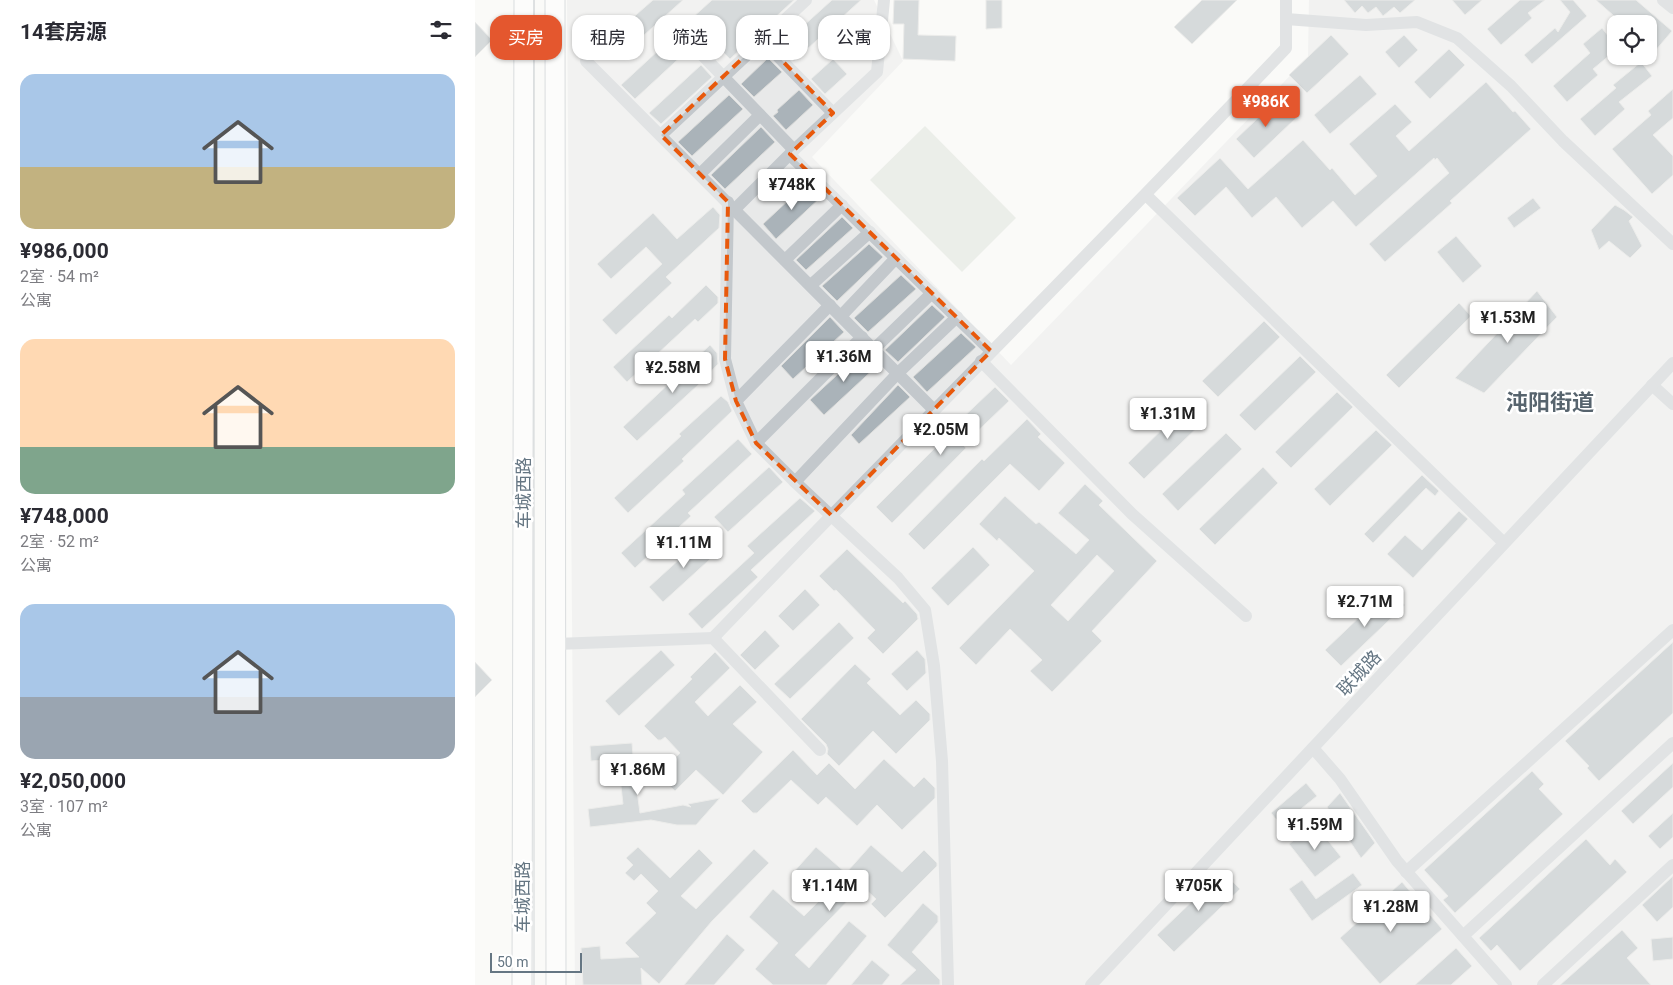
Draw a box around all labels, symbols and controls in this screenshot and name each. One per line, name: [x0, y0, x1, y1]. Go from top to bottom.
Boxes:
chip: 买房: [490, 15, 562, 60]
chip: 租房: [572, 15, 644, 60]
chip: 筛选: [654, 15, 726, 60]
chip: 新上: [736, 15, 808, 60]
chip: 公寓: [818, 15, 890, 60]
map controls: [1607, 15, 1657, 65]
button: locate: [1607, 15, 1657, 65]
icon: filters: [427, 16, 455, 44]
text: 14套房源: [20, 20, 107, 44]
pin: ¥986K: [1231, 86, 1301, 128]
text: ¥986K: [1243, 92, 1289, 111]
icon: home: [193, 107, 283, 197]
pin: ¥748K: [757, 168, 827, 211]
text: ¥748K: [769, 175, 815, 194]
text: ¥986,000: [20, 239, 109, 263]
text: 2室 · 54 m²: [20, 267, 99, 286]
text: 公寓: [20, 291, 52, 310]
pin: ¥1.53M: [1467, 302, 1549, 344]
text: ¥1.53M: [1481, 308, 1535, 327]
pin: ¥1.36M: [803, 340, 885, 383]
text: ¥1.36M: [817, 347, 871, 366]
pin: ¥2.58M: [632, 352, 714, 394]
text: ¥2.58M: [646, 358, 700, 377]
icon: home: [193, 372, 283, 462]
district label: 沌阳街道: [1506, 390, 1594, 415]
pin: ¥1.31M: [1127, 398, 1209, 440]
text: ¥1.31M: [1141, 404, 1195, 423]
pin: ¥2.05M: [900, 414, 982, 456]
text: ¥2.05M: [914, 420, 968, 439]
street label: 车城西路: [513, 457, 534, 529]
text: ¥748,000: [20, 504, 109, 528]
pin: ¥1.11M: [643, 526, 725, 569]
text: 2室 · 52 m²: [20, 532, 99, 551]
text: ¥1.11M: [657, 533, 711, 552]
text: 公寓: [20, 556, 52, 575]
pin: ¥2.71M: [1324, 586, 1406, 628]
text: ¥2.71M: [1338, 592, 1392, 611]
icon: home: [193, 637, 283, 727]
street label: 联城路: [1333, 646, 1385, 700]
pin: ¥1.86M: [597, 754, 679, 796]
text: ¥1.86M: [611, 760, 665, 779]
text: ¥2,050,000: [20, 769, 126, 793]
text: 3室 · 107 m²: [20, 797, 108, 816]
pin: ¥1.59M: [1274, 808, 1356, 851]
text: ¥1.59M: [1288, 815, 1342, 834]
text: 公寓: [20, 821, 52, 840]
street label: 车城西路: [512, 861, 533, 933]
pin: ¥1.14M: [789, 870, 871, 912]
pin: ¥705K: [1164, 870, 1234, 912]
text: ¥1.14M: [803, 876, 857, 895]
text: ¥705K: [1176, 876, 1222, 895]
pin: ¥1.28M: [1350, 890, 1432, 933]
text: ¥1.28M: [1364, 897, 1418, 916]
scale bar: [490, 950, 583, 973]
text: 50 m: [497, 954, 529, 970]

